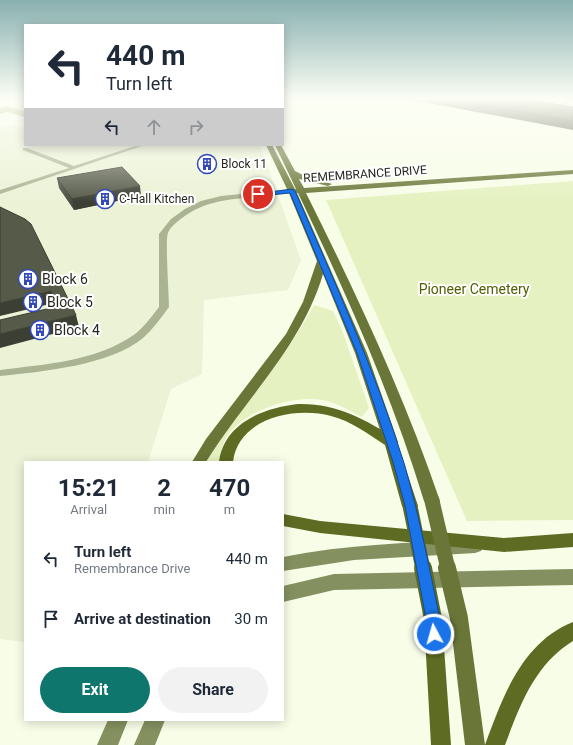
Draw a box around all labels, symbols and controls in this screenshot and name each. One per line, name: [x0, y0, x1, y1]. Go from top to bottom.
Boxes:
text: 440 m: [106, 39, 185, 72]
icon: left: [40, 40, 92, 92]
text: Turn left: [106, 73, 172, 94]
icon: left: [101, 116, 123, 138]
icon: ahead: [143, 116, 165, 138]
icon: right: [185, 116, 207, 138]
building icon: Block 11: [196, 153, 218, 175]
place label: Block 11: [221, 157, 267, 171]
street label: REMEMBRANCE DRIVE: [303, 163, 427, 185]
pin: [241, 177, 275, 211]
icon: arrive: [247, 183, 269, 205]
building icon: C-Hall Kitchen: [94, 188, 116, 210]
place label: C-Hall Kitchen: [119, 192, 194, 206]
building icon: Block 6: [17, 268, 39, 290]
place label: Block 6: [42, 271, 88, 287]
park label: Pioneer Cemetery: [419, 281, 530, 297]
building icon: Block 5: [22, 291, 44, 313]
place label: Block 5: [47, 294, 93, 310]
building icon: Block 4: [29, 319, 51, 341]
place label: Block 4: [54, 322, 100, 338]
text: 15:21: [58, 474, 120, 502]
text: 2: [157, 474, 171, 502]
text: 470: [209, 474, 250, 502]
text: Arrival: [70, 502, 107, 517]
text: min: [153, 502, 175, 517]
text: m: [224, 502, 235, 517]
text: Turn left: [74, 543, 131, 561]
icon: left: [40, 548, 62, 570]
text: 440 m: [226, 550, 268, 568]
text: Remembrance Drive: [74, 561, 190, 576]
icon: arrive: [40, 608, 62, 630]
text: Arrive at destination: [74, 610, 211, 628]
text: 30 m: [234, 610, 268, 628]
position arrow: [413, 613, 455, 655]
button: Exit: [40, 667, 150, 713]
button: Share: [158, 667, 268, 713]

